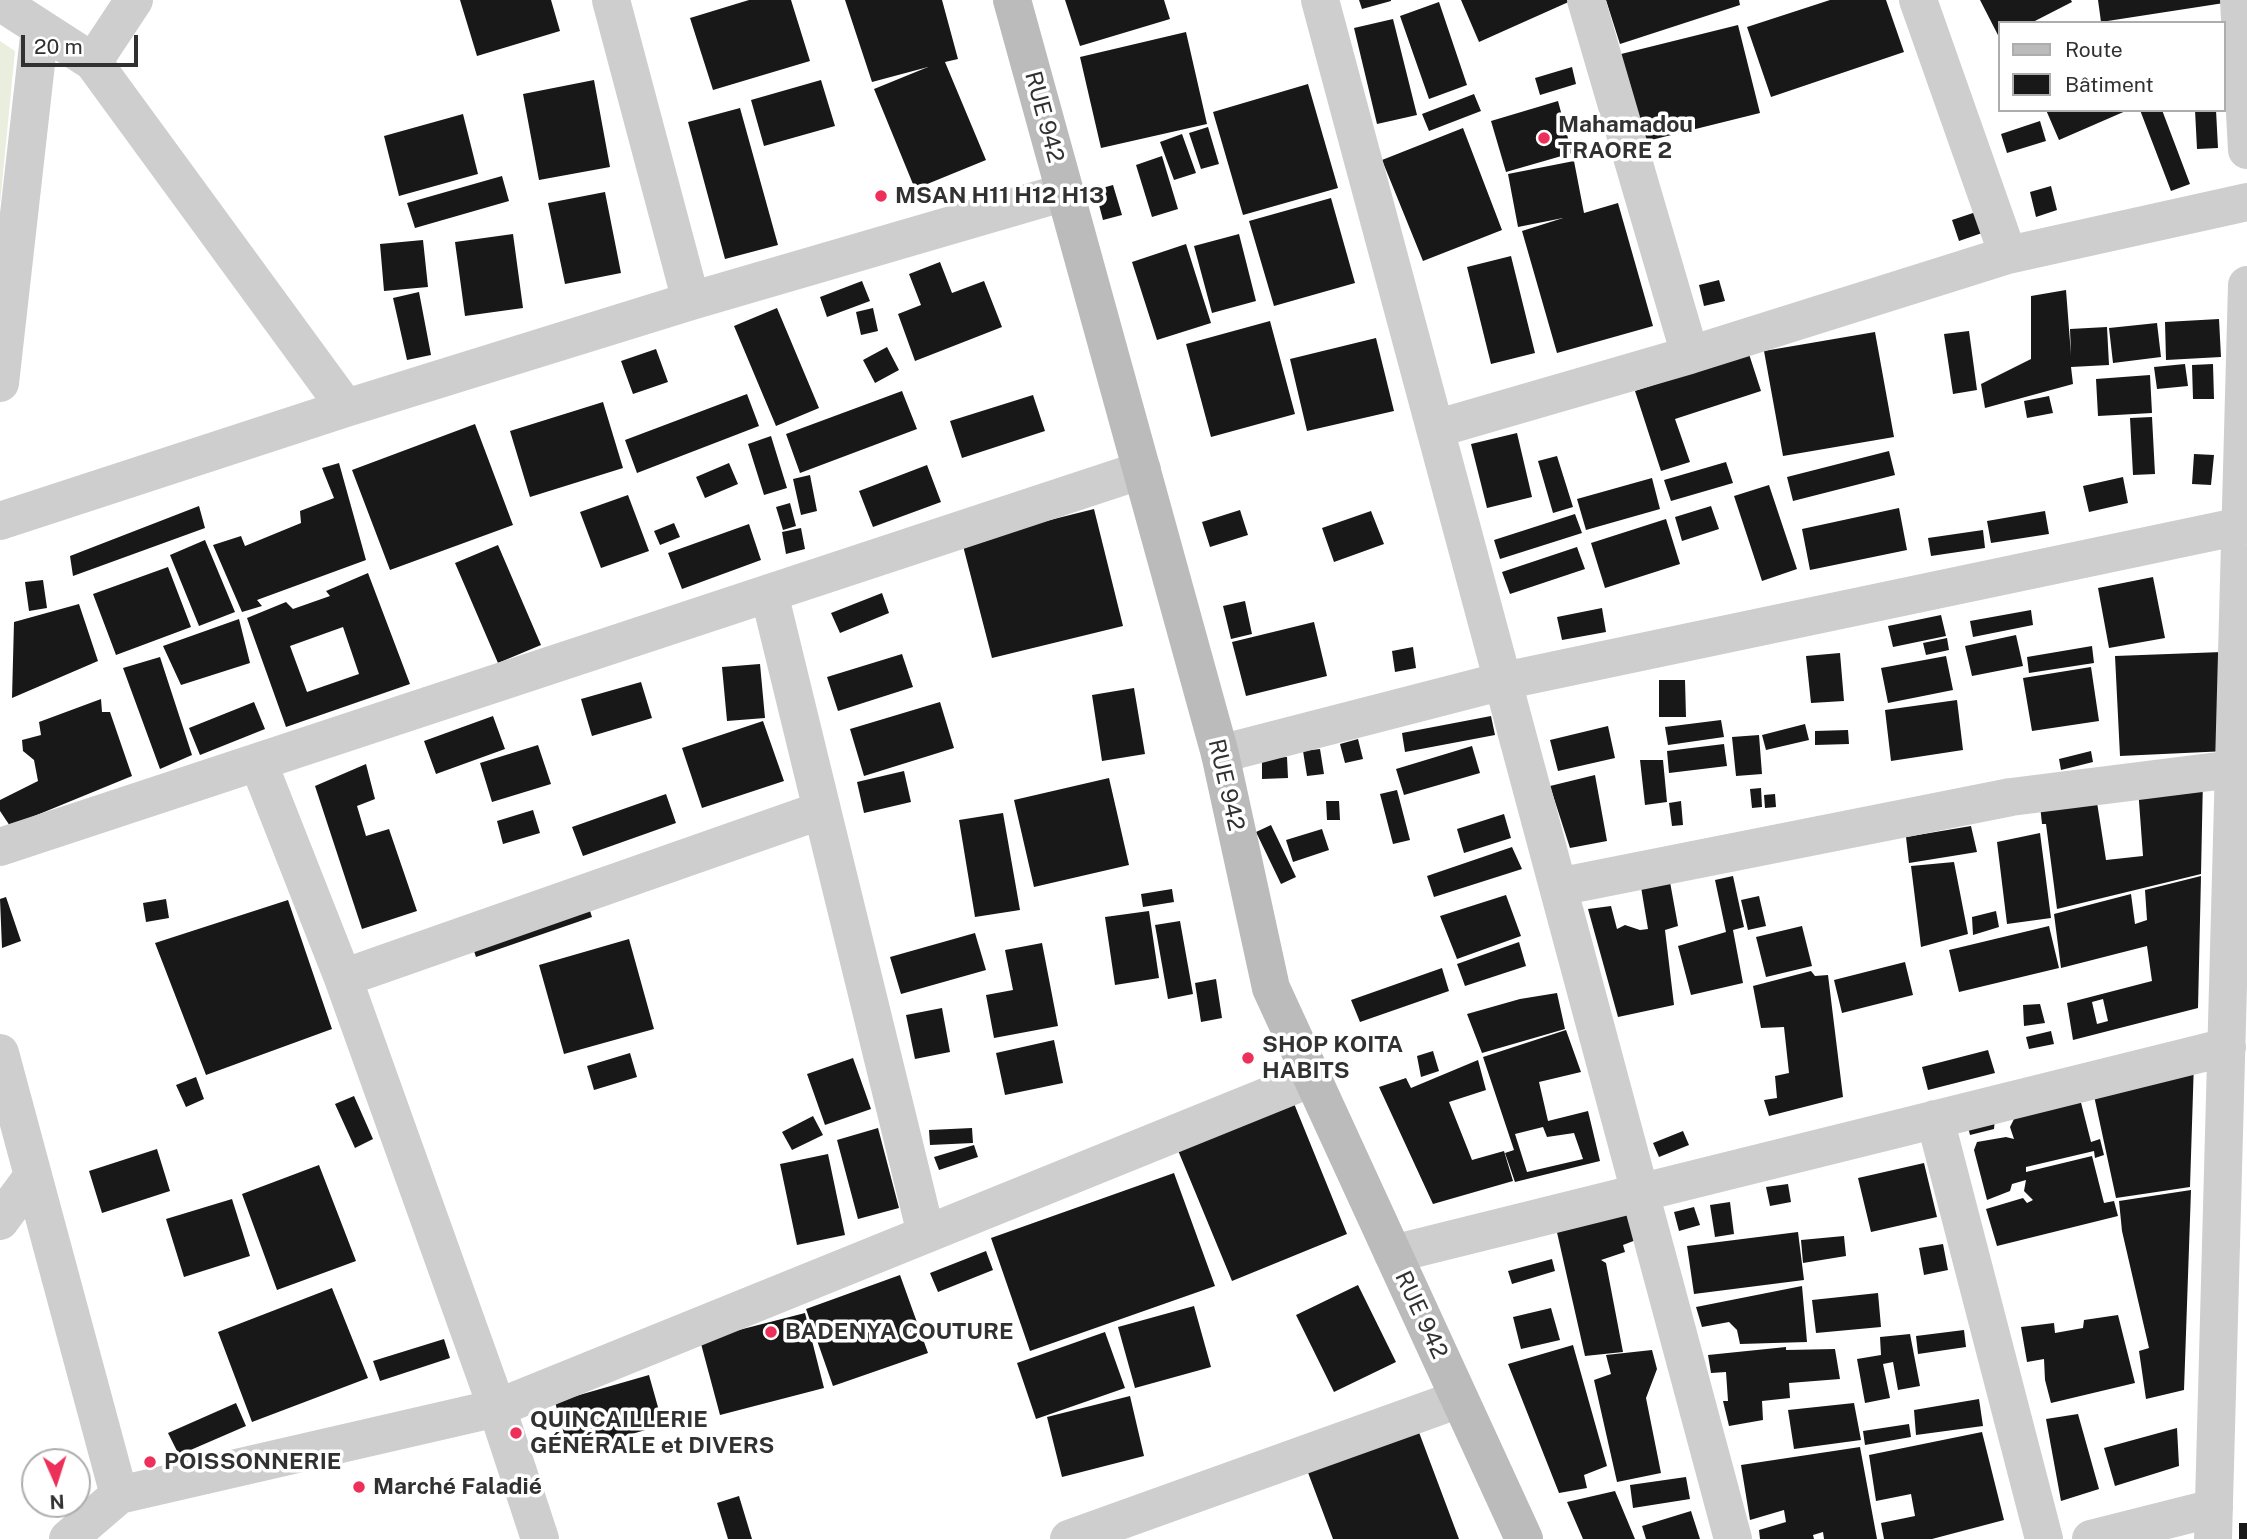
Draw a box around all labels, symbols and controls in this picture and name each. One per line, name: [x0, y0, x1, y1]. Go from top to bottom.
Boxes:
scale bar: [24, 21, 142, 65]
legend: [1998, 21, 2226, 112]
text: 20 m: [34, 34, 83, 59]
text: Route: [2065, 37, 2123, 62]
street label: RUE 942: [1019, 68, 1069, 166]
text: Bâtiment: [2065, 72, 2154, 97]
place label: Mahamadou TRAORE 2: [1558, 111, 1693, 165]
marker: Mahamadou TRAORE 2: [1536, 130, 1552, 146]
place label: MSAN H11 H12 H13: [895, 182, 1104, 210]
marker: MSAN H11 H12 H13: [873, 188, 889, 204]
street label: RUE 942: [1202, 736, 1250, 834]
place label: SHOP KOITA HABITS: [1262, 1031, 1403, 1085]
marker: SHOP KOITA HABITS: [1240, 1050, 1256, 1066]
street label: RUE 942: [1389, 1267, 1453, 1363]
place label: BADENYA COUTURE: [785, 1318, 1014, 1346]
marker: BADENYA COUTURE: [763, 1324, 779, 1340]
place label: QUINCAILLERIE GÉNÉRALE et DIVERS: [530, 1406, 774, 1460]
marker: QUINCAILLERIE GÉNÉRALE et DIVERS: [508, 1425, 524, 1441]
north arrow: [21, 1448, 91, 1518]
place label: POISSONNERIE: [164, 1448, 341, 1476]
marker: POISSONNERIE: [142, 1454, 158, 1470]
place label: Marché Faladié: [373, 1473, 542, 1501]
marker: Marché Faladié: [351, 1479, 367, 1495]
text: N: [49, 1491, 65, 1513]

